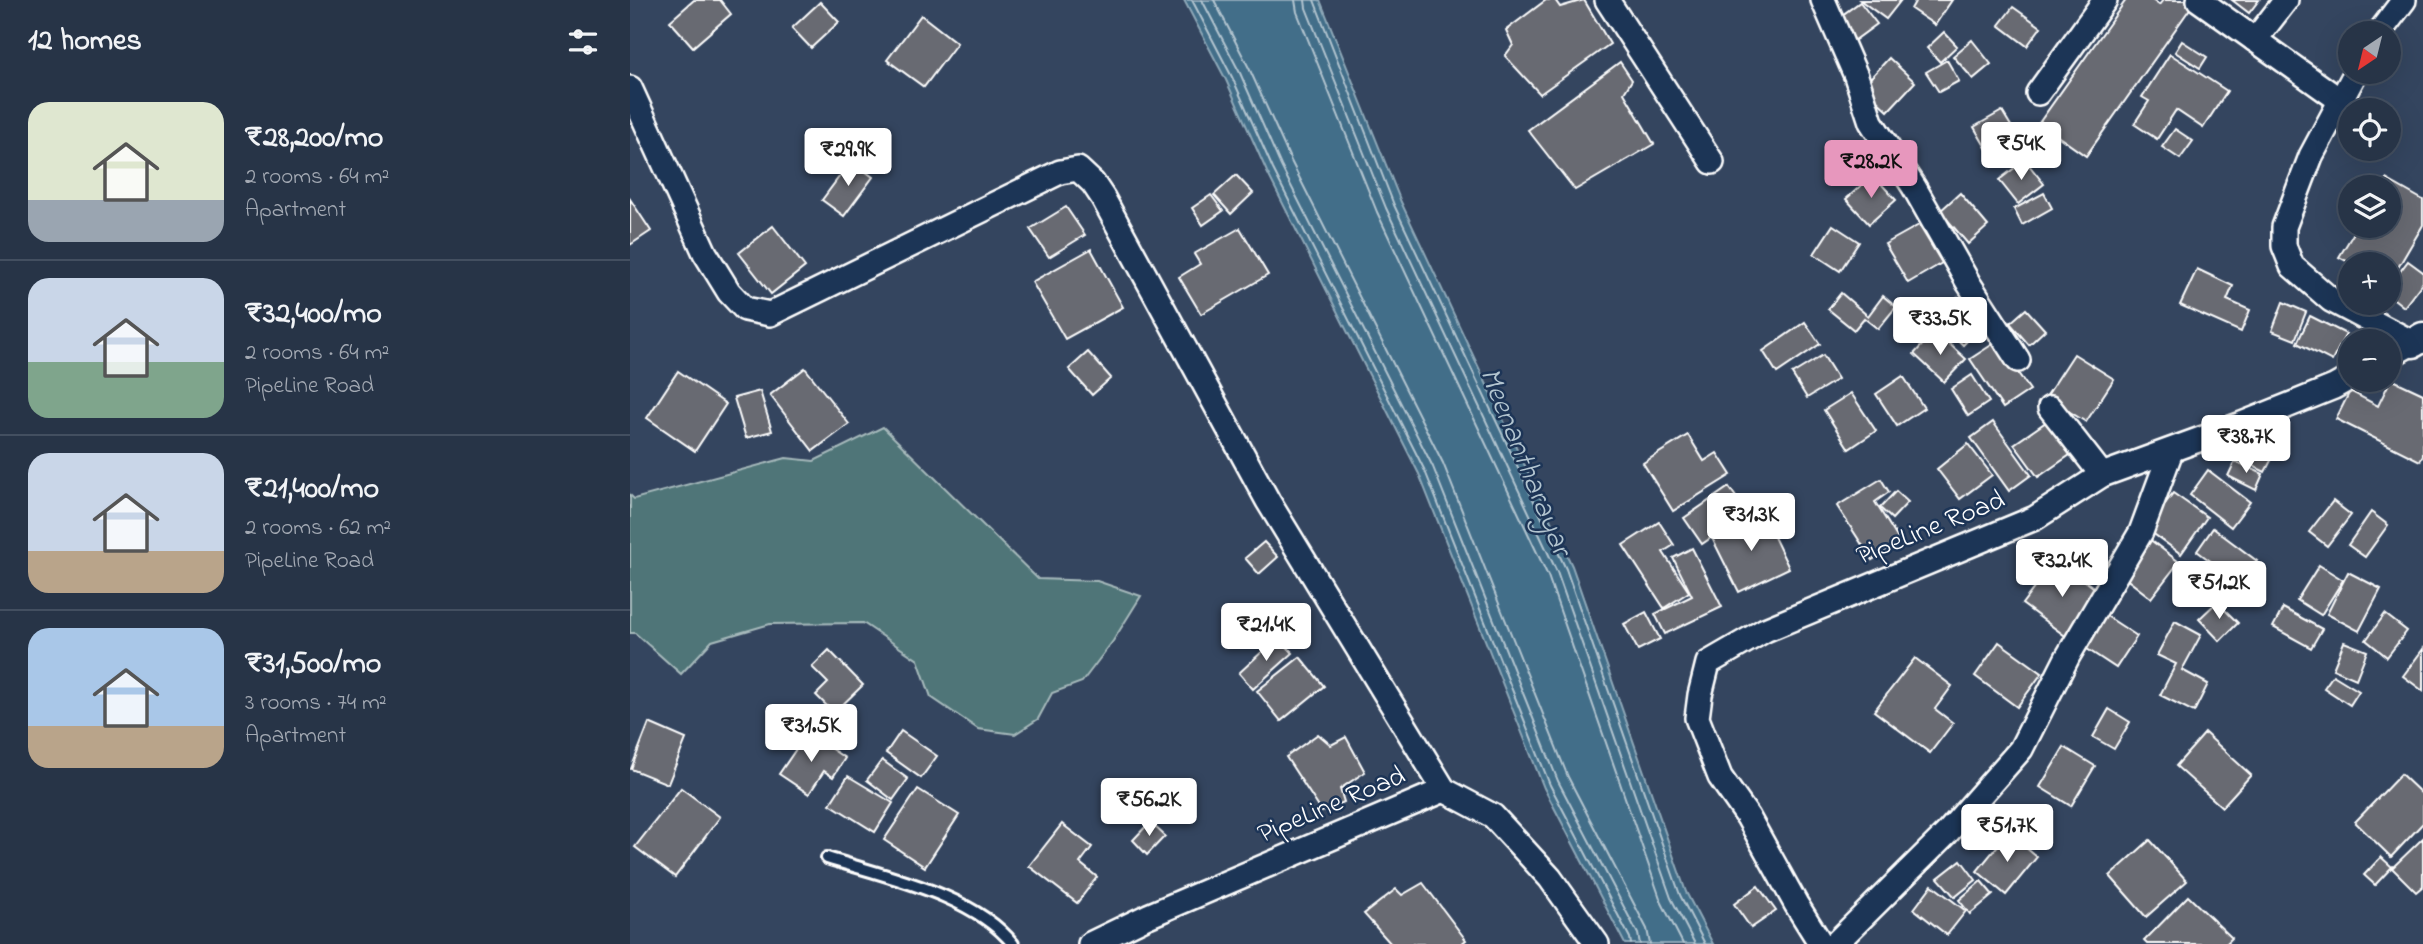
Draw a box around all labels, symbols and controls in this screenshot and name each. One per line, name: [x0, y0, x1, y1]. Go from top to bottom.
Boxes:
text: 12 homes: [28, 20, 142, 64]
north arrow: [2338, 21, 2401, 84]
map controls: [2338, 21, 2401, 392]
icon: filters: [564, 23, 602, 61]
button: locate: [2338, 98, 2401, 161]
text: ₹28,200/mo: [245, 117, 383, 161]
pin: ₹54K: [1980, 122, 2062, 182]
pin: ₹29.9K: [791, 128, 905, 188]
text: ₹54K: [1997, 128, 2045, 161]
icon: home: [84, 130, 168, 214]
text: ₹29.9K: [821, 134, 875, 167]
pin: ₹28.2K: [1814, 140, 1928, 200]
text: ₹28.2K: [1840, 146, 1902, 179]
text: 2 rooms · 64 m²: [245, 161, 389, 194]
button: layers: [2338, 175, 2401, 238]
text: Apartment: [245, 194, 346, 227]
button: +: [2338, 252, 2401, 315]
text: ₹32,400/mo: [245, 293, 382, 337]
pin: ₹33.5K: [1883, 298, 1997, 357]
text: ₹33.5K: [1909, 303, 1971, 336]
icon: home: [84, 306, 168, 390]
button: −: [2338, 329, 2401, 392]
text: 2 rooms · 64 m²: [245, 337, 389, 370]
water label: Meenantharayar: [1466, 361, 1583, 566]
text: PipeLine Road: [245, 370, 374, 403]
pin: ₹38.7K: [2189, 416, 2303, 475]
text: ₹38.7K: [2217, 421, 2275, 454]
text: ₹21,400/mo: [245, 468, 379, 512]
street label: PipeLine Road: [1851, 480, 2012, 577]
icon: home: [84, 481, 168, 565]
pin: ₹31.3K: [1694, 494, 1808, 553]
text: ₹31.3K: [1723, 499, 1779, 532]
text: 2 rooms · 62 m²: [245, 512, 391, 545]
pin: ₹32.4K: [2005, 540, 2119, 599]
text: PipeLine Road: [245, 545, 374, 578]
text: ₹32.4K: [2032, 545, 2092, 578]
pin: ₹51.2K: [2162, 562, 2276, 621]
text: ₹51.2K: [2188, 567, 2250, 600]
pin: ₹21.4K: [1209, 604, 1323, 663]
text: ₹21.4K: [1237, 609, 1295, 642]
text: ₹31,500/mo: [245, 643, 381, 687]
icon: home: [84, 656, 168, 740]
text: 3 rooms · 74 m²: [245, 687, 387, 720]
pin: ₹31.5K: [754, 704, 868, 764]
text: ₹31.5K: [781, 710, 841, 743]
text: Apartment: [245, 720, 346, 753]
street label: PipeLine Road: [1252, 756, 1413, 856]
pin: ₹56.2K: [1092, 778, 1206, 838]
text: ₹56.2K: [1117, 784, 1181, 817]
pin: ₹51.7K: [1950, 804, 2064, 864]
text: ₹51.7K: [1977, 810, 2037, 843]

